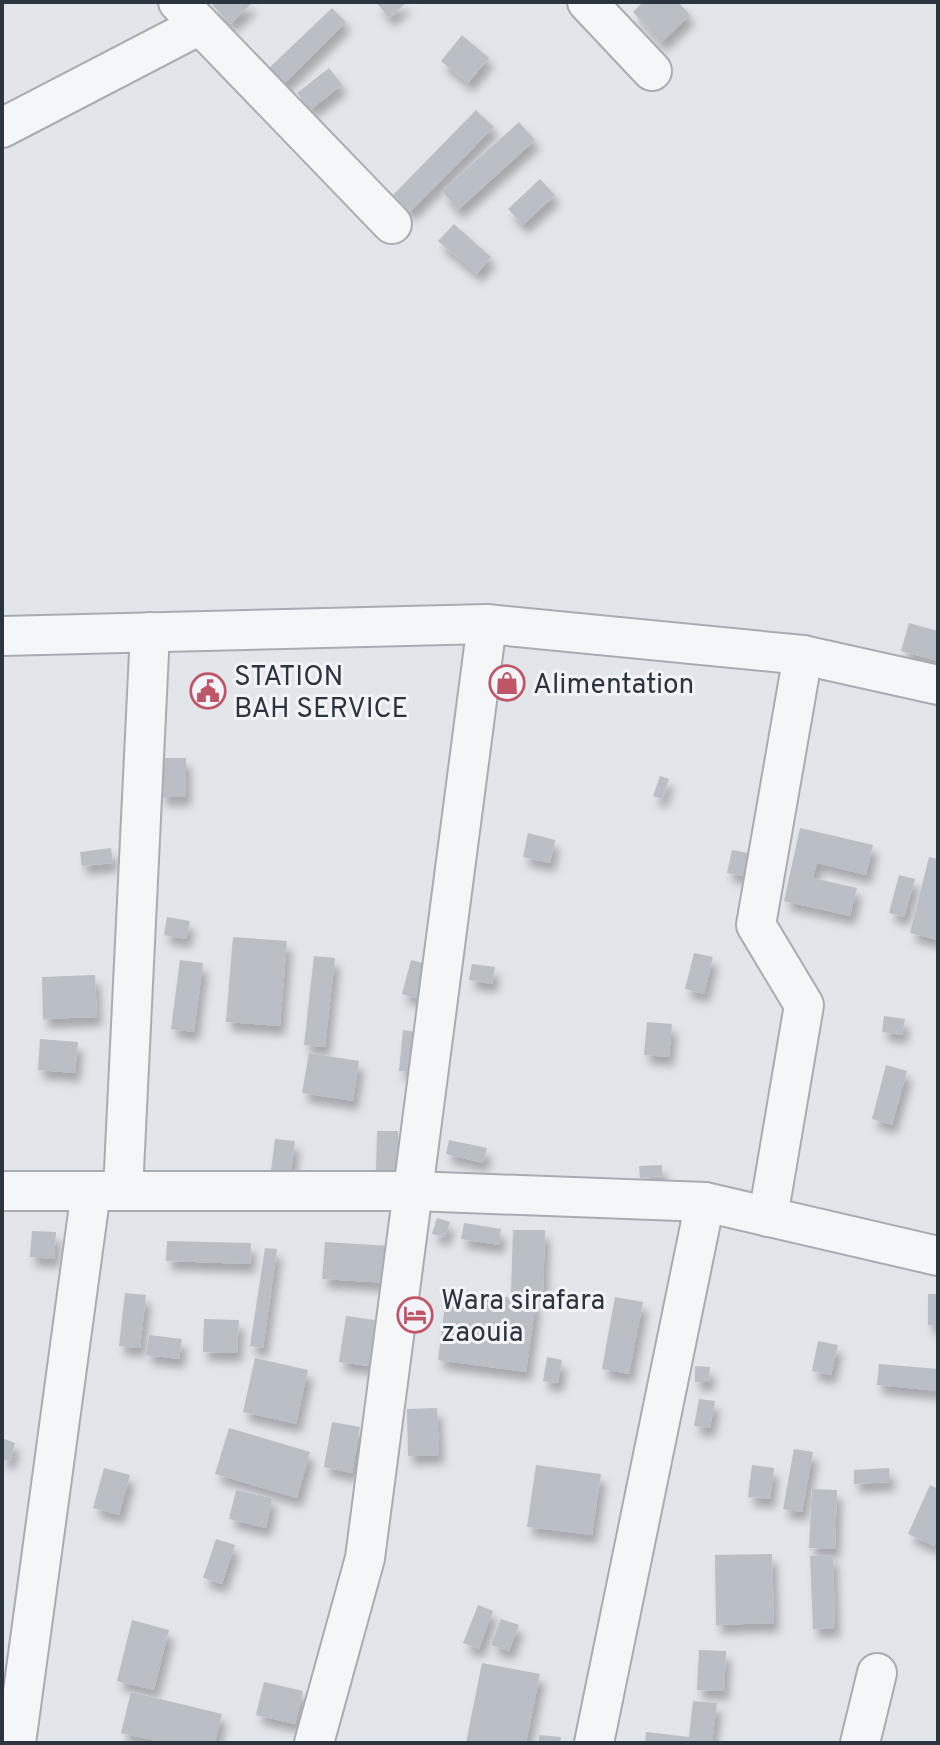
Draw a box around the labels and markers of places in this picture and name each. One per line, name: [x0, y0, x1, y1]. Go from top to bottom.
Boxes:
place label: STATION BAH SERVICE: [234, 660, 408, 728]
shop icon: Alimentation: [488, 664, 526, 702]
place label: Alimentation: [533, 668, 694, 704]
public building icon: STATION BAH SERVICE: [189, 672, 227, 710]
place label: Wara sirafara zaouia: [441, 1284, 605, 1352]
hotel icon: Wara sirafara zaouia: [396, 1296, 434, 1334]

